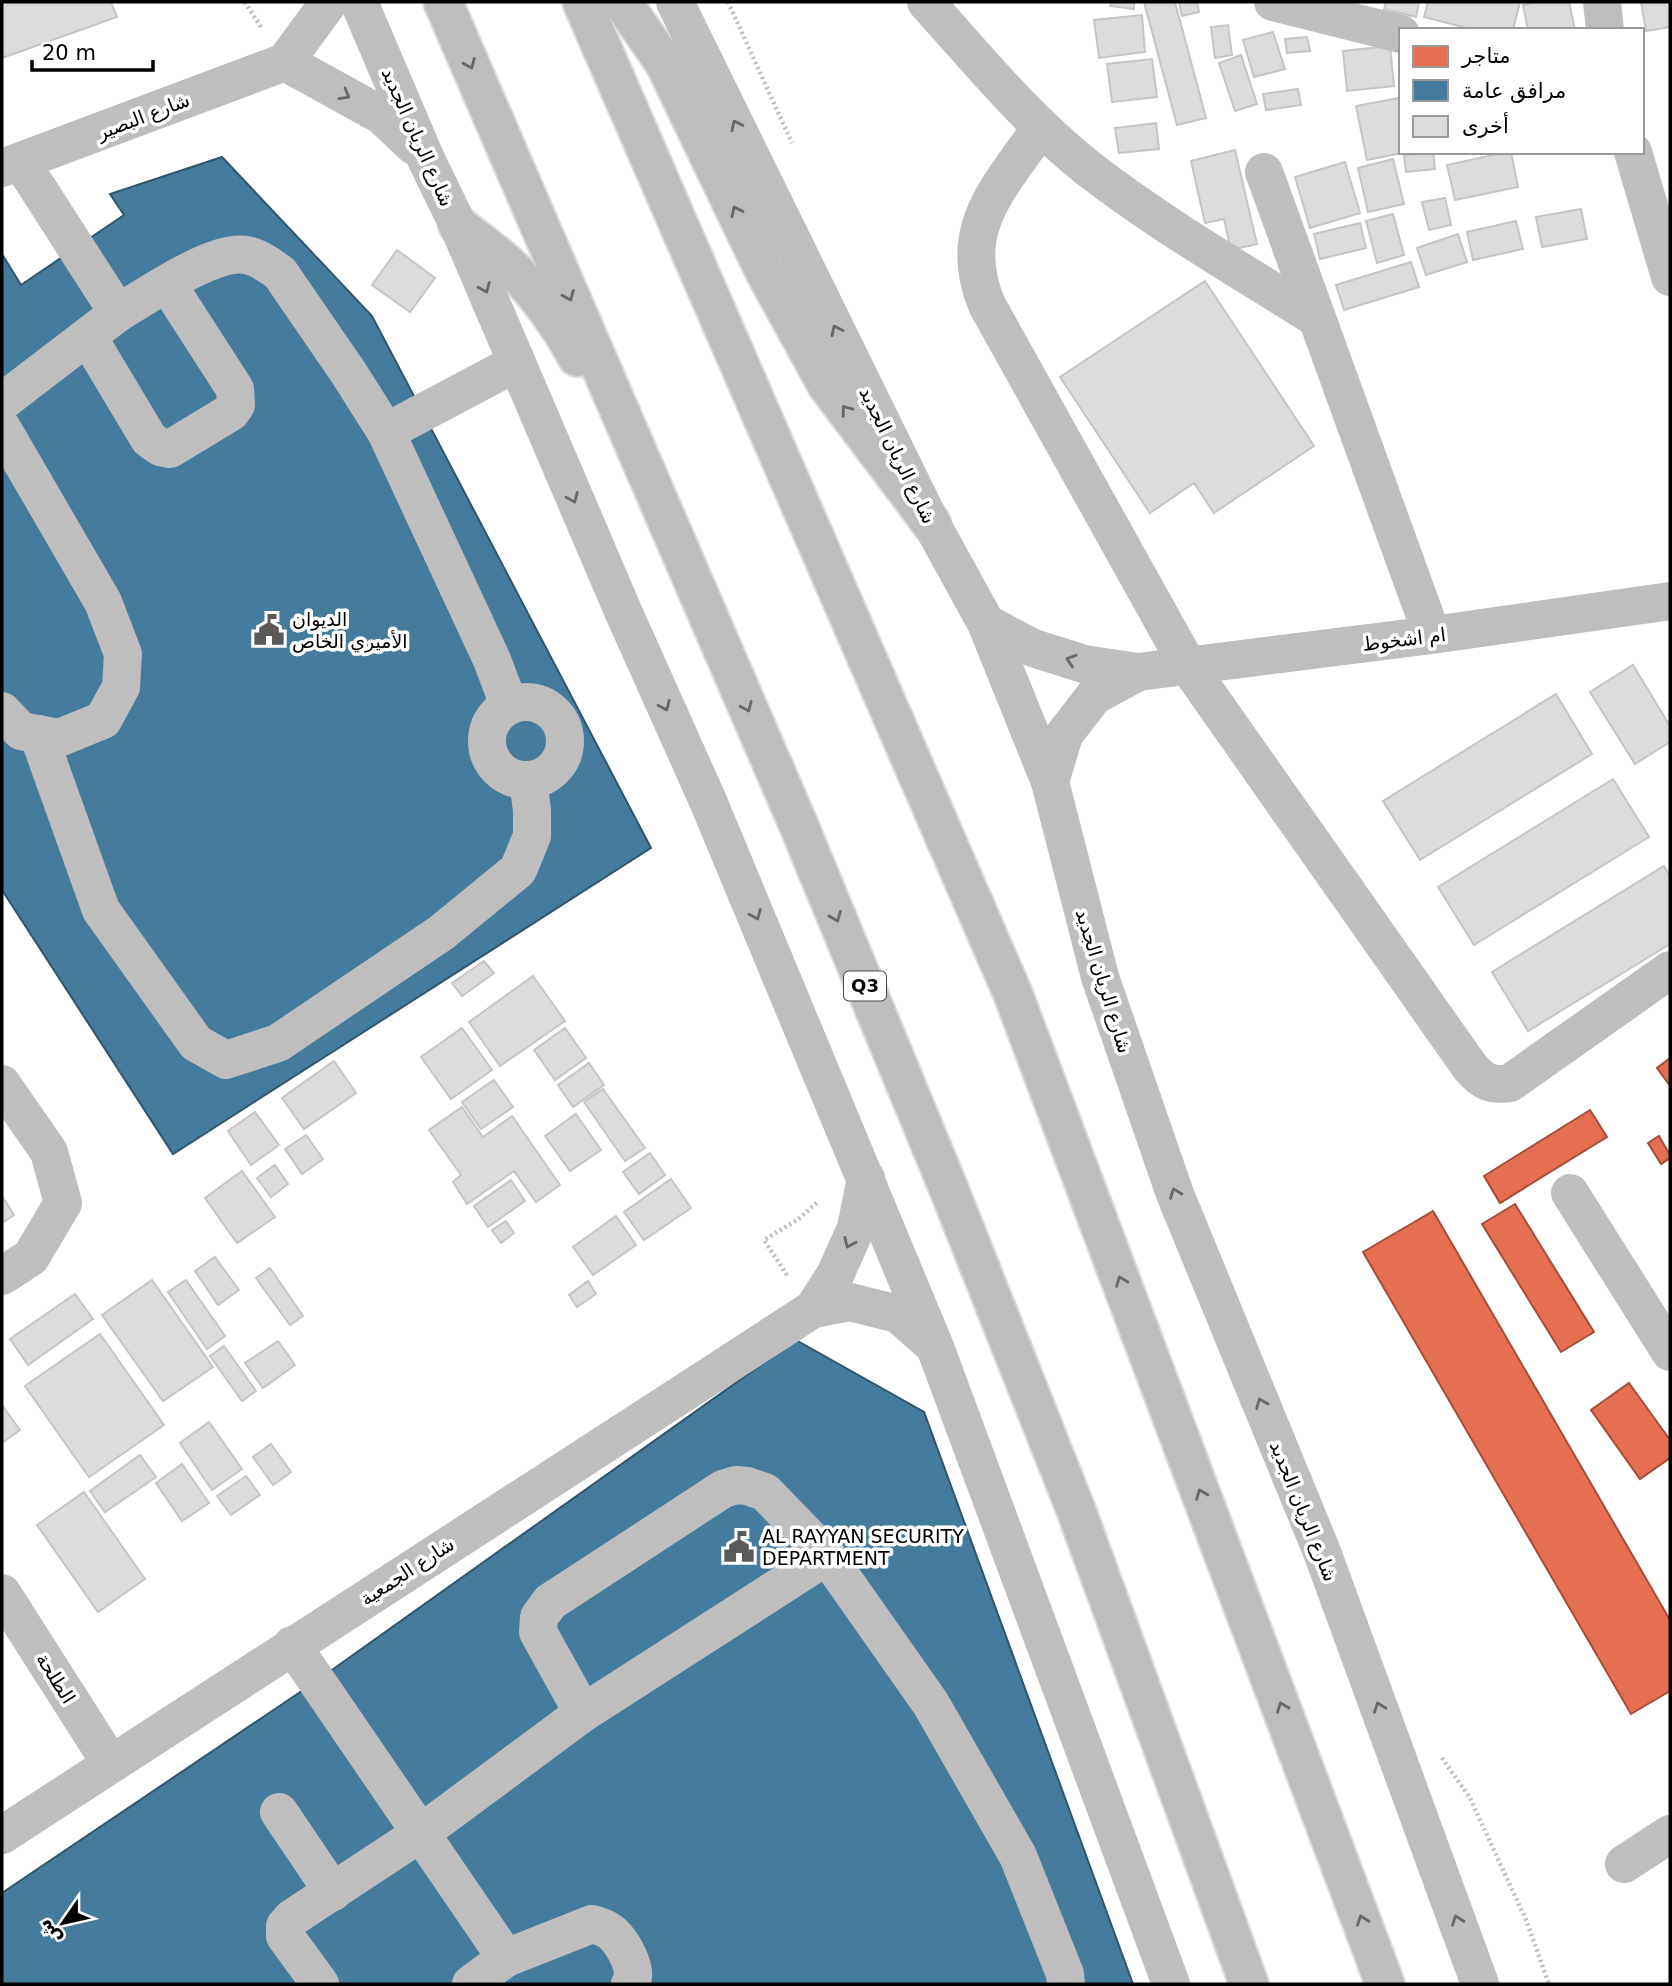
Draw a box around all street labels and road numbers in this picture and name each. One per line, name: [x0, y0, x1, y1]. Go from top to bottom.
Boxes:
street label: شارع الريان الجديد: [377, 64, 458, 210]
street label: شارع البصير: [92, 88, 193, 145]
street label: شارع الريان الجديد: [854, 383, 941, 527]
street label: ام اشخوط: [1361, 623, 1447, 656]
street label: شارع الريان الجديد: [1071, 906, 1136, 1056]
road number: Q3: [844, 972, 886, 1001]
street label: شارع الريان الجديد: [1265, 1438, 1342, 1585]
street label: شارع الجمعية: [356, 1532, 459, 1610]
street label: الطلحة: [32, 1649, 80, 1707]

